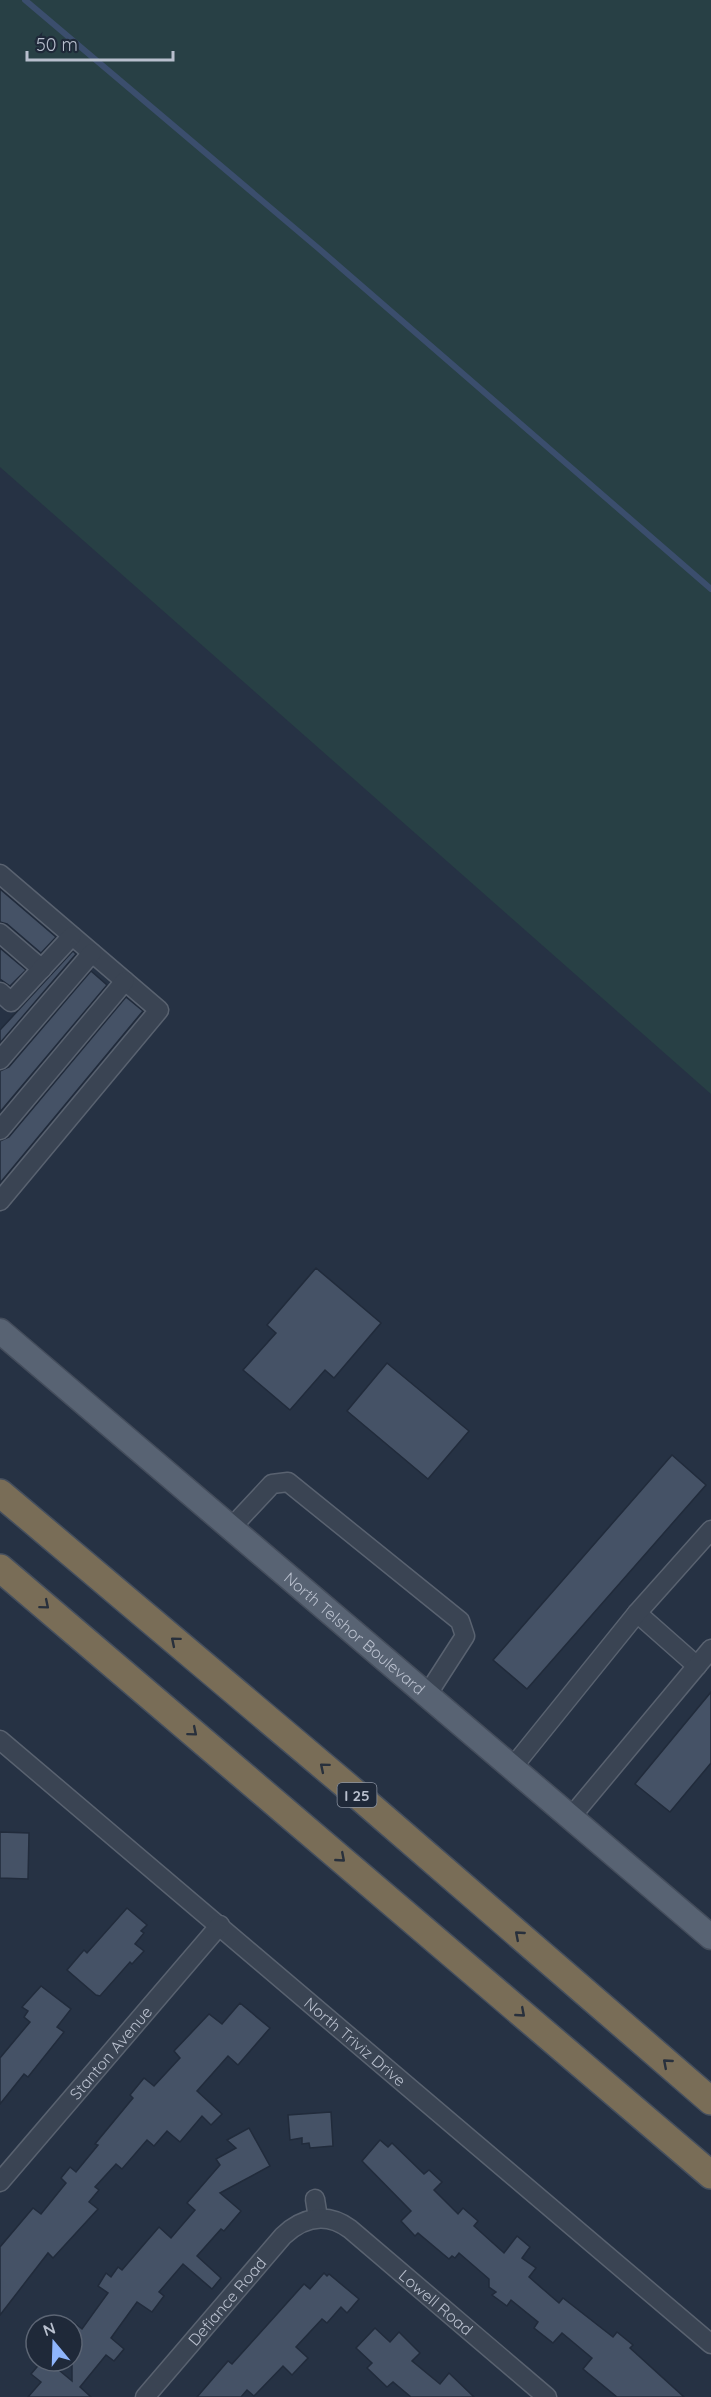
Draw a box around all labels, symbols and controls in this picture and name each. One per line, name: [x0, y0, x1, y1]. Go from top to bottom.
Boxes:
scale bar: [27, 24, 172, 62]
text: 50 m: [36, 33, 78, 56]
street label: North Telshor Boulevard: [280, 1568, 429, 1699]
one-way arrow: [38, 1598, 49, 1609]
one-way arrow: [171, 1637, 182, 1648]
one-way arrow: [186, 1725, 197, 1736]
one-way arrow: [320, 1763, 331, 1774]
road number: I 25: [338, 1783, 376, 1807]
one-way arrow: [334, 1851, 345, 1862]
one-way arrow: [515, 1931, 526, 1942]
street label: North Triviz Drive: [300, 1993, 410, 2091]
street label: Stanton Avenue: [65, 2002, 156, 2104]
one-way arrow: [514, 2005, 525, 2016]
one-way arrow: [663, 2059, 674, 2070]
street label: Defiance Road: [184, 2253, 270, 2350]
street label: Lowell Road: [395, 2265, 477, 2339]
north arrow: [24, 2313, 84, 2373]
text: N: [40, 2317, 58, 2340]

